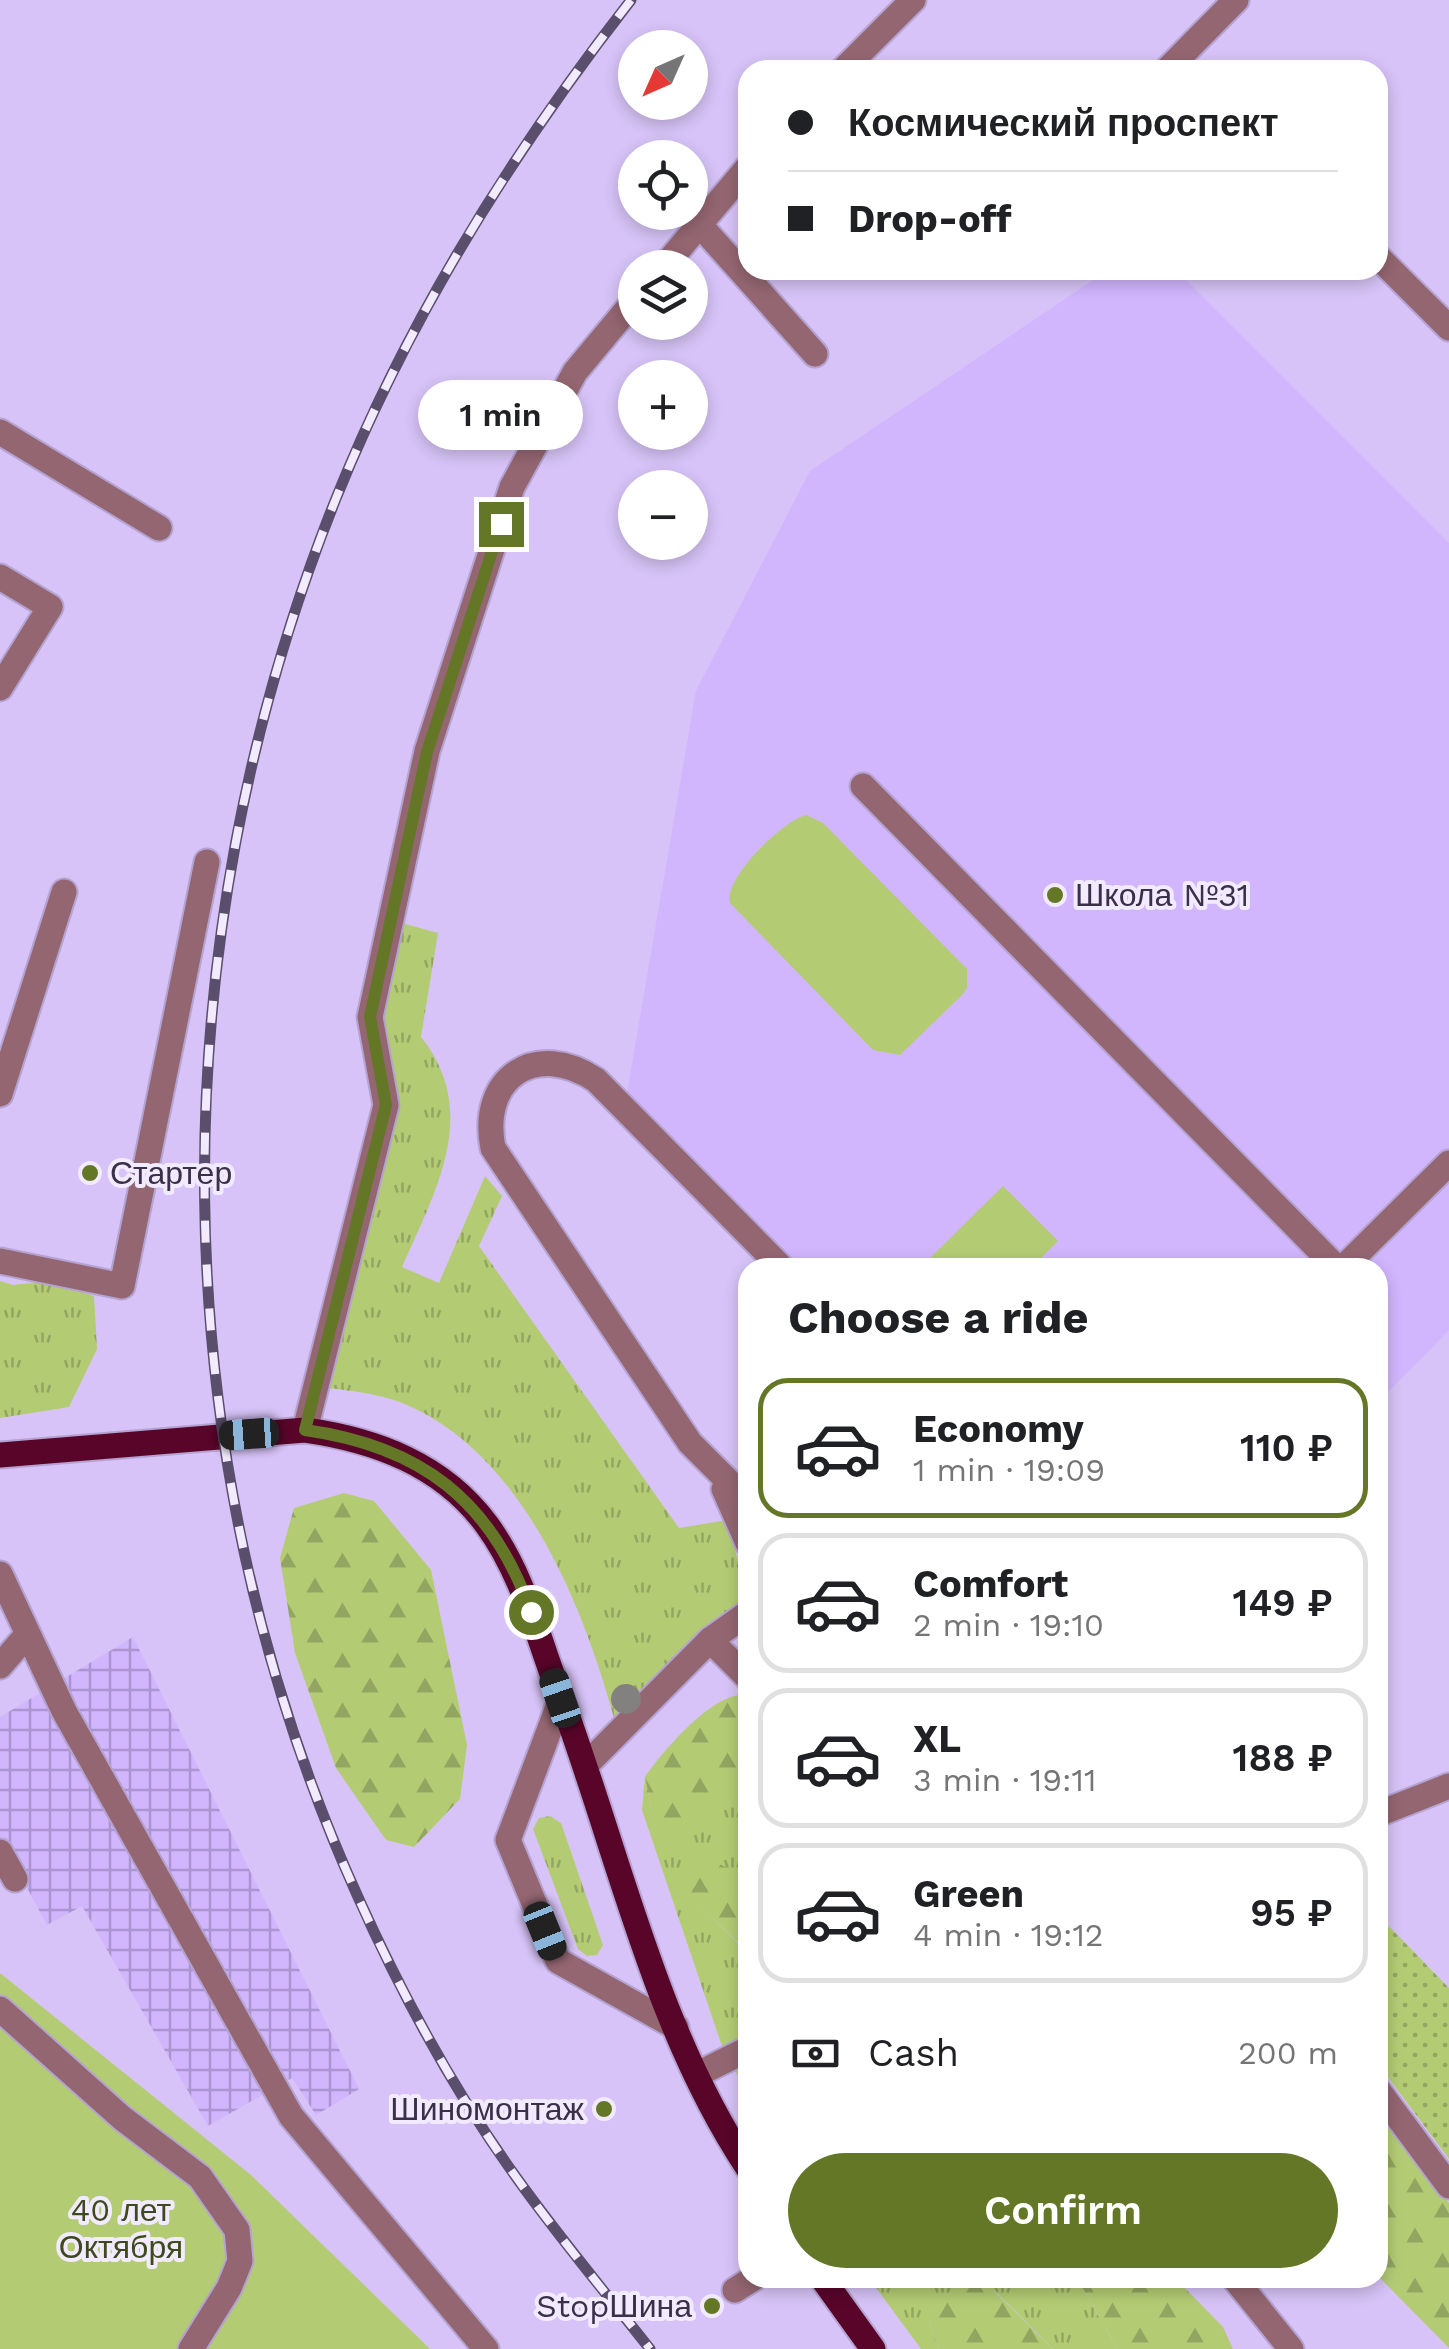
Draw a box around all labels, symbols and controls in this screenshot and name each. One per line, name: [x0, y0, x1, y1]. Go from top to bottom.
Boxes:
north arrow: [618, 30, 708, 120]
map controls: [618, 30, 708, 560]
text: Космический проспект: [848, 101, 1279, 145]
button: locate: [618, 140, 708, 230]
text: Drop-off: [848, 197, 1012, 241]
button: layers: [618, 250, 708, 340]
button: +: [618, 360, 708, 450]
callout: 1 min: [418, 379, 584, 449]
text: 1 min: [459, 396, 542, 434]
button: −: [618, 470, 708, 560]
route end: [479, 502, 524, 547]
place label: Школа №31: [1075, 876, 1249, 914]
marker: Школа №31: [1044, 884, 1066, 906]
place label: Стартер: [110, 1154, 232, 1192]
marker: Стартер: [79, 1162, 101, 1184]
text: Choose a ride: [788, 1291, 1088, 1344]
icon: car: [793, 1403, 883, 1493]
text: Economy: [913, 1407, 1084, 1451]
car: [218, 1417, 280, 1451]
text: 110 ₽: [1240, 1426, 1333, 1470]
text: 1 min · 19:09: [913, 1451, 1105, 1489]
icon: car: [793, 1558, 883, 1648]
text: Comfort: [913, 1562, 1068, 1606]
text: 149 ₽: [1232, 1581, 1333, 1625]
route start: [509, 1590, 554, 1635]
text: 2 min · 19:10: [913, 1606, 1104, 1644]
car: [536, 1665, 584, 1731]
icon: car: [793, 1713, 883, 1803]
text: XL: [913, 1717, 961, 1761]
text: 188 ₽: [1233, 1736, 1333, 1780]
text: 3 min · 19:11: [913, 1761, 1096, 1799]
icon: car: [793, 1868, 883, 1958]
text: Green: [913, 1872, 1024, 1916]
text: 95 ₽: [1250, 1891, 1333, 1935]
car: [520, 1898, 570, 1964]
text: 4 min · 19:12: [913, 1916, 1104, 1954]
icon: cash: [788, 2026, 843, 2081]
text: Cash: [868, 2031, 959, 2075]
text: 200 m: [1238, 2034, 1338, 2072]
place label: Шиномонтаж: [390, 2090, 585, 2128]
marker: Шиномонтаж: [593, 2098, 615, 2120]
button: Confirm: [788, 2153, 1338, 2268]
park label: 40 лет Октября: [59, 2191, 183, 2266]
place label: StopШина: [536, 2287, 692, 2325]
marker: StopШина: [701, 2295, 723, 2317]

